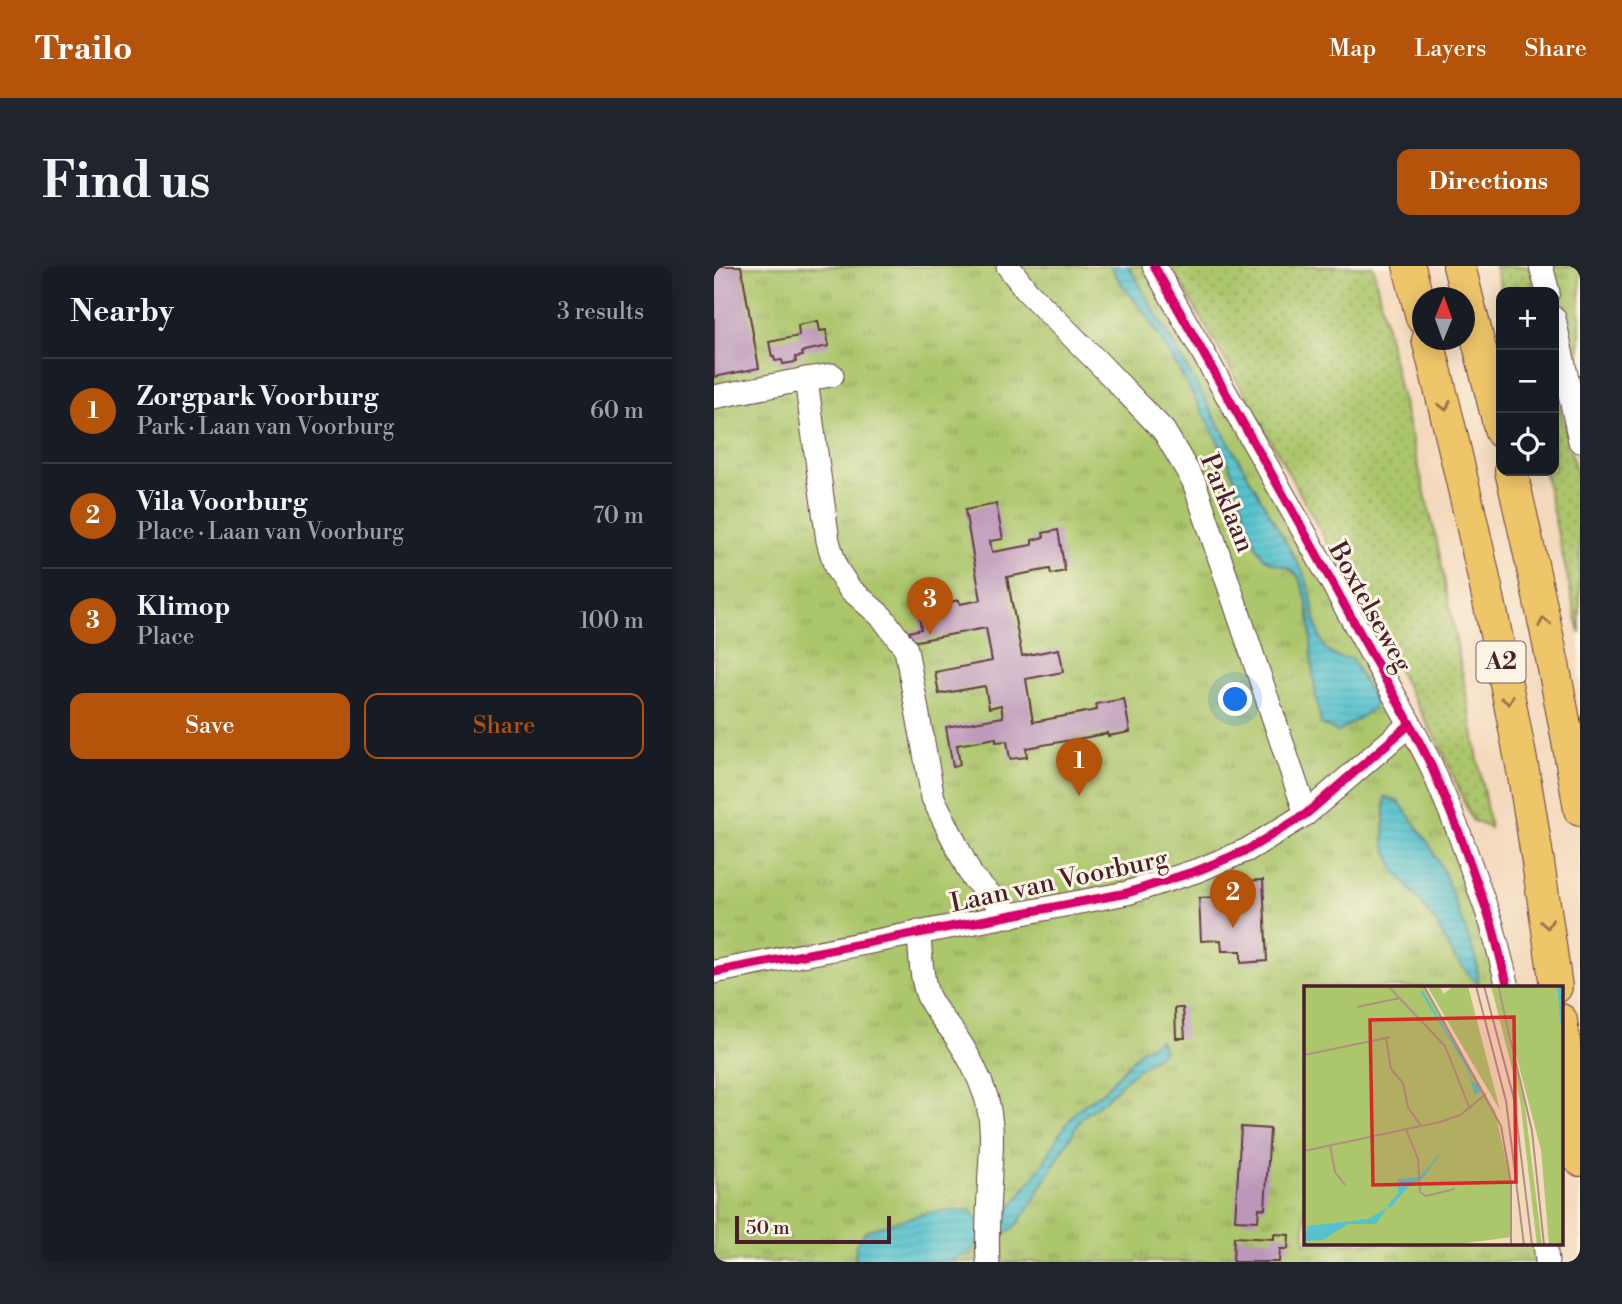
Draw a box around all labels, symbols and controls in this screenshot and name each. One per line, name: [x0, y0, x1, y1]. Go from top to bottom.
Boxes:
text: Trailo: [35, 29, 132, 70]
text: Map: [1329, 34, 1376, 64]
text: Layers: [1414, 34, 1486, 64]
text: Share: [1524, 34, 1587, 64]
button: Directions: [1397, 149, 1580, 215]
text: Find us: [42, 152, 211, 213]
north arrow: [1412, 287, 1475, 350]
map controls: [1496, 287, 1559, 476]
button: +: [1496, 287, 1559, 350]
text: Nearby: [70, 293, 174, 331]
text: 3 results: [557, 298, 644, 326]
button: −: [1496, 350, 1559, 413]
text: Zorgpark Voorburg: [137, 381, 378, 413]
text: 1: [87, 397, 99, 425]
text: 60 m: [590, 397, 644, 425]
one-way arrow: [1437, 400, 1451, 412]
text: Park · Laan van Voorburg: [137, 413, 394, 441]
button: locate: [1496, 413, 1559, 476]
street label: Parklaan: [1193, 449, 1261, 557]
text: Vila Voorburg: [137, 486, 307, 518]
text: 2: [86, 502, 100, 530]
text: 70 m: [593, 502, 644, 530]
text: Place · Laan van Voorburg: [137, 518, 404, 546]
street label: Boxtelseweg: [1321, 535, 1419, 678]
pin: 3: [907, 577, 953, 635]
text: Klimop: [137, 591, 230, 623]
text: 3: [86, 607, 100, 635]
text: 100 m: [579, 607, 644, 635]
one-way arrow: [1537, 616, 1552, 628]
text: Place: [137, 623, 194, 651]
road number: A2: [1476, 642, 1526, 682]
your location: [1218, 682, 1252, 716]
button: Save: [70, 693, 350, 759]
button: Share: [364, 693, 644, 759]
one-way arrow: [1500, 694, 1515, 706]
pin: 1: [1056, 738, 1102, 796]
street label: Laan van Voorburg: [947, 842, 1171, 920]
pin: 2: [1210, 870, 1256, 928]
one-way arrow: [1539, 918, 1554, 930]
inset map: [1304, 986, 1562, 1244]
scale bar: [735, 1213, 891, 1245]
text: 50 m: [746, 1216, 790, 1240]

